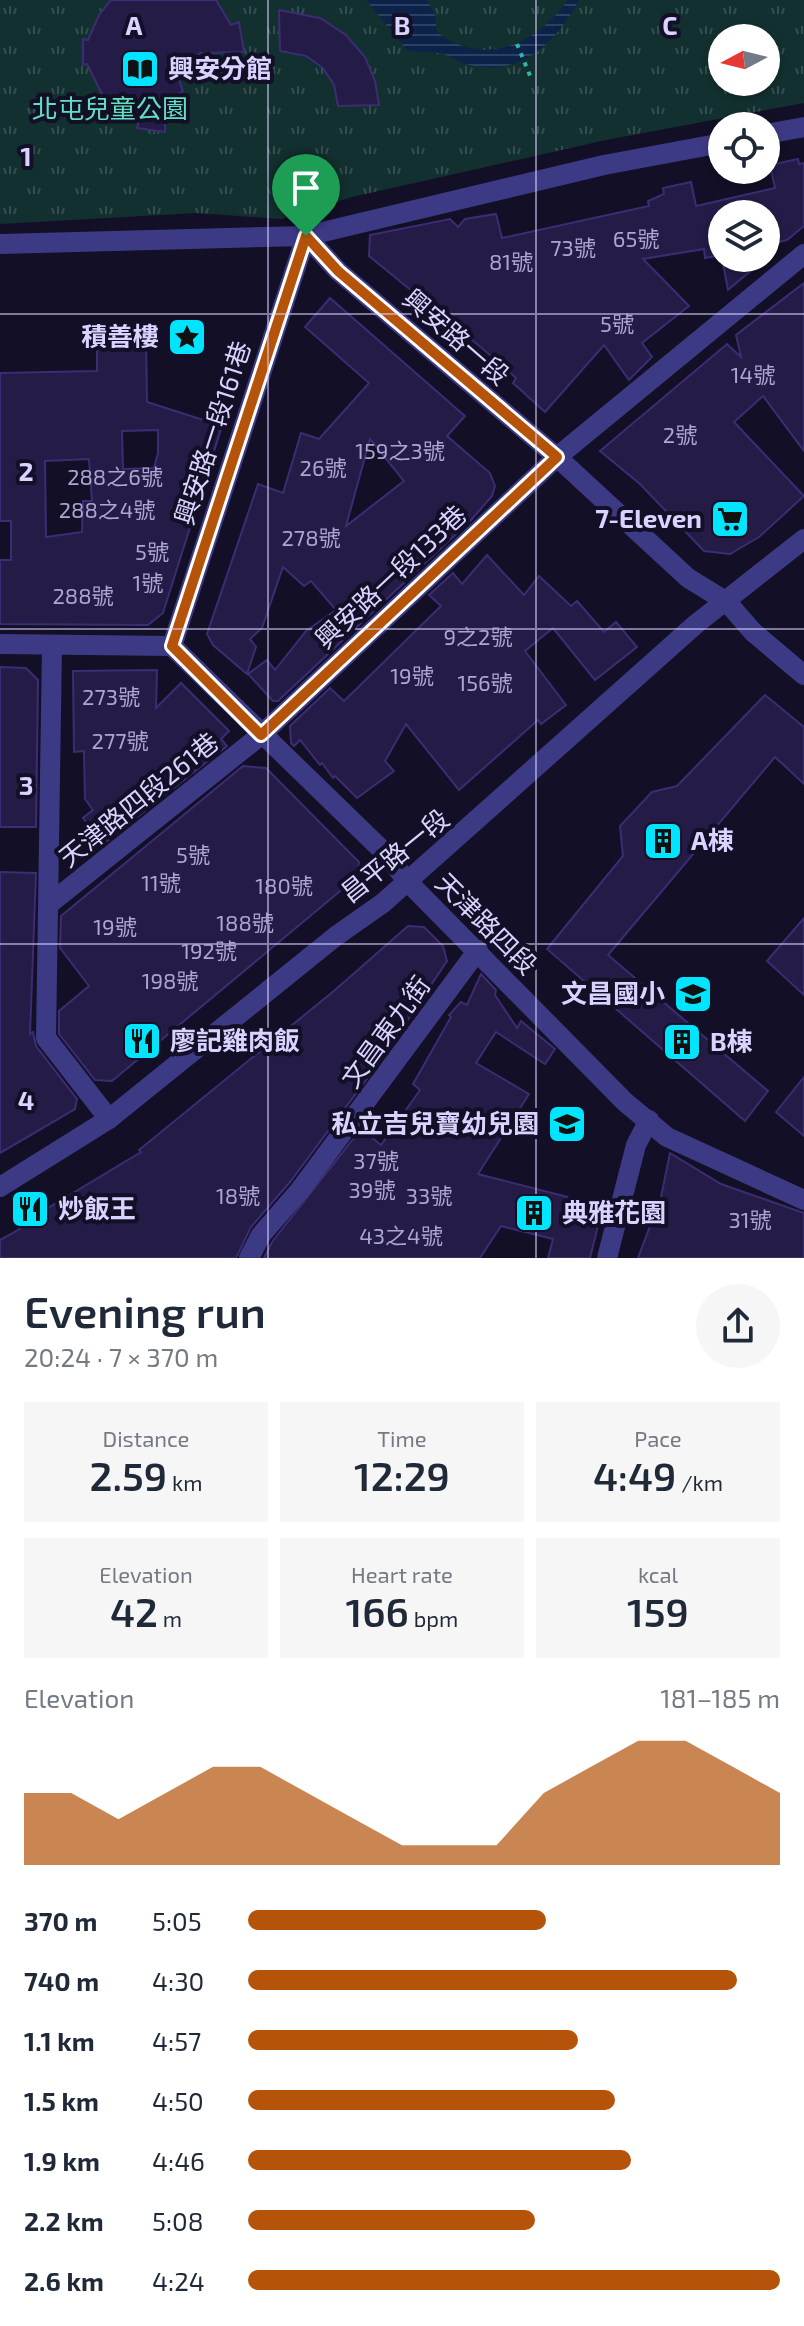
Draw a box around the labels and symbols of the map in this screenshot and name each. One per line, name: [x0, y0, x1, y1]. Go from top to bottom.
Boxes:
text: A: [126, 9, 143, 40]
text: B: [394, 9, 410, 40]
text: C: [662, 9, 678, 40]
north arrow: [708, 24, 780, 96]
library icon: 興安分館: [119, 48, 161, 90]
place label: 興安分館: [168, 52, 272, 83]
park label: 北屯兒童公園: [32, 92, 188, 123]
text: 1: [20, 140, 32, 171]
pin: [272, 154, 340, 236]
house number: 65號: [613, 225, 659, 251]
house number: 73號: [550, 234, 596, 260]
house number: 81號: [489, 248, 533, 274]
street label: 興安路一段: [398, 282, 516, 390]
house number: 5號: [600, 310, 634, 336]
place icon: 積善樓: [166, 316, 208, 358]
place label: 積善樓: [81, 320, 159, 351]
street label: 興安路一段161巷: [167, 337, 256, 528]
house number: 14號: [731, 361, 775, 387]
house number: 2號: [663, 421, 697, 447]
house number: 159之3號: [355, 437, 445, 463]
house number: 26號: [300, 454, 346, 480]
text: 2: [18, 455, 34, 486]
house number: 288之6號: [67, 463, 163, 489]
house number: 288之4號: [59, 496, 155, 522]
street label: 興安路一段133巷: [308, 498, 472, 654]
supermarket icon: 7-Eleven: [709, 498, 751, 540]
place label: 7-Eleven: [595, 502, 702, 533]
house number: 278號: [282, 524, 340, 550]
house number: 5號: [135, 538, 169, 564]
house number: 1號: [133, 569, 163, 595]
house number: 288號: [52, 582, 114, 608]
house number: 9之2號: [444, 623, 512, 649]
house number: 19號: [390, 662, 434, 688]
house number: 156號: [457, 669, 513, 695]
house number: 273號: [82, 683, 140, 709]
street label: 天津路四段261巷: [52, 725, 224, 873]
house number: 277號: [92, 727, 148, 753]
text: 3: [19, 769, 33, 800]
street label: 昌平路一段: [334, 802, 454, 908]
building icon: A棟: [642, 820, 684, 862]
place label: A棟: [691, 824, 734, 855]
house number: 5號: [176, 841, 210, 867]
street label: 天津路四段: [430, 866, 544, 980]
house number: 11號: [141, 869, 181, 895]
house number: 180號: [255, 872, 313, 898]
house number: 188號: [216, 909, 274, 935]
house number: 19號: [93, 913, 137, 939]
house number: 192號: [181, 937, 237, 963]
house number: 198號: [142, 967, 198, 993]
street label: 文昌東九街: [334, 969, 436, 1093]
school or university icon: 文昌國小: [672, 973, 714, 1015]
place label: 文昌國小: [561, 977, 665, 1008]
restaurant icon: 廖記雞肉飯: [121, 1020, 163, 1062]
building icon: B棟: [661, 1021, 703, 1063]
place label: 廖記雞肉飯: [170, 1024, 300, 1055]
place label: B棟: [710, 1025, 753, 1056]
text: 4: [18, 1084, 34, 1115]
school or university icon: 私立吉兒寶幼兒園: [546, 1103, 588, 1145]
place label: 私立吉兒寶幼兒園: [331, 1107, 539, 1138]
house number: 37號: [353, 1147, 399, 1173]
house number: 39號: [349, 1176, 395, 1202]
house number: 18號: [216, 1182, 260, 1208]
house number: 33號: [406, 1182, 452, 1208]
restaurant icon: 炒飯王: [9, 1188, 51, 1230]
place label: 炒飯王: [58, 1192, 136, 1223]
building icon: 典雅花園: [513, 1192, 555, 1234]
place label: 典雅花園: [562, 1196, 666, 1227]
house number: 31號: [729, 1206, 772, 1232]
house number: 43之4號: [359, 1222, 443, 1248]

